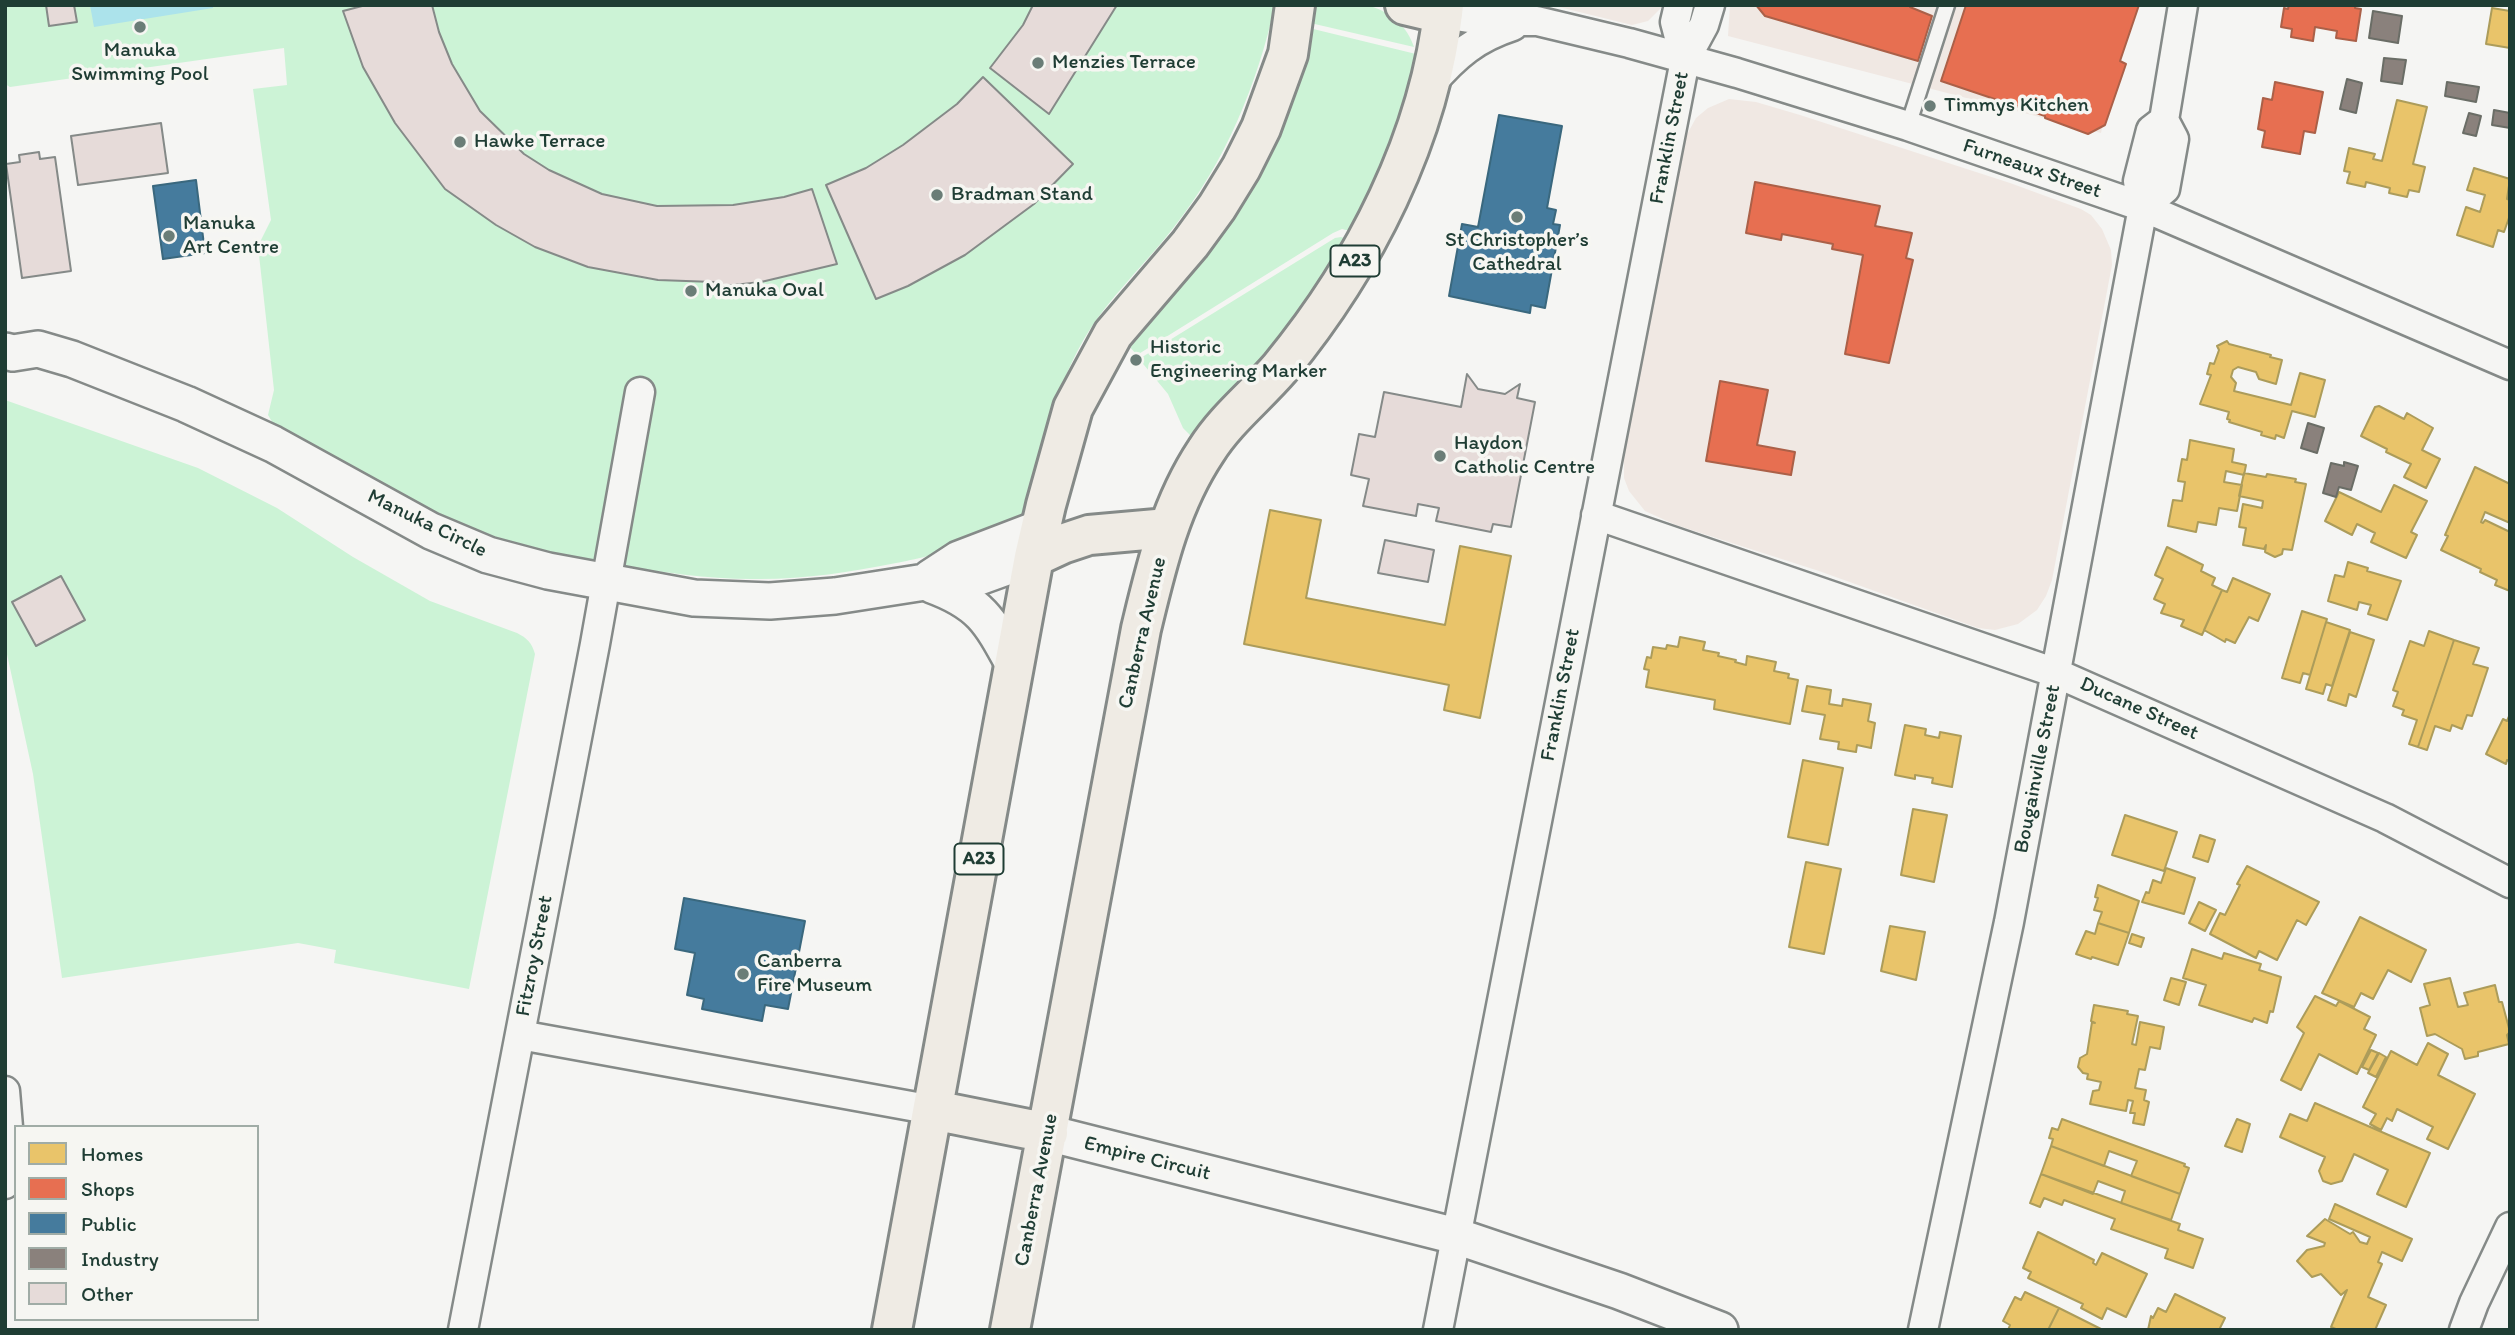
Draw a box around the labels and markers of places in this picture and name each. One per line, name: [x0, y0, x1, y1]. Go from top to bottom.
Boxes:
marker: Manuka Swimming Pool: [132, 19, 148, 35]
place label: Manuka Swimming Pool: [71, 38, 209, 88]
place label: Menzies Terrace: [1052, 50, 1196, 76]
marker: Menzies Terrace: [1030, 55, 1046, 71]
place label: Timmys Kitchen: [1944, 93, 2089, 119]
marker: Timmys Kitchen: [1922, 98, 1938, 114]
place label: Hawke Terrace: [474, 129, 605, 155]
marker: Hawke Terrace: [452, 134, 468, 150]
place label: Bradman Stand: [951, 182, 1093, 208]
marker: Bradman Stand: [929, 187, 945, 203]
marker: St Christopher’s Cathedral: [1509, 209, 1525, 225]
place label: Manuka Art Centre: [183, 211, 279, 261]
marker: Manuka Art Centre: [161, 228, 177, 244]
place label: St Christopher’s Cathedral: [1445, 228, 1589, 278]
place label: Manuka Oval: [705, 278, 824, 304]
marker: Manuka Oval: [683, 283, 699, 299]
place label: Historic Engineering Marker: [1150, 335, 1327, 385]
marker: Historic Engineering Marker: [1128, 352, 1144, 368]
place label: Haydon Catholic Centre: [1454, 431, 1595, 481]
marker: Haydon Catholic Centre: [1432, 448, 1448, 464]
place label: Canberra Fire Museum: [757, 949, 872, 999]
marker: Canberra Fire Museum: [735, 966, 751, 982]

